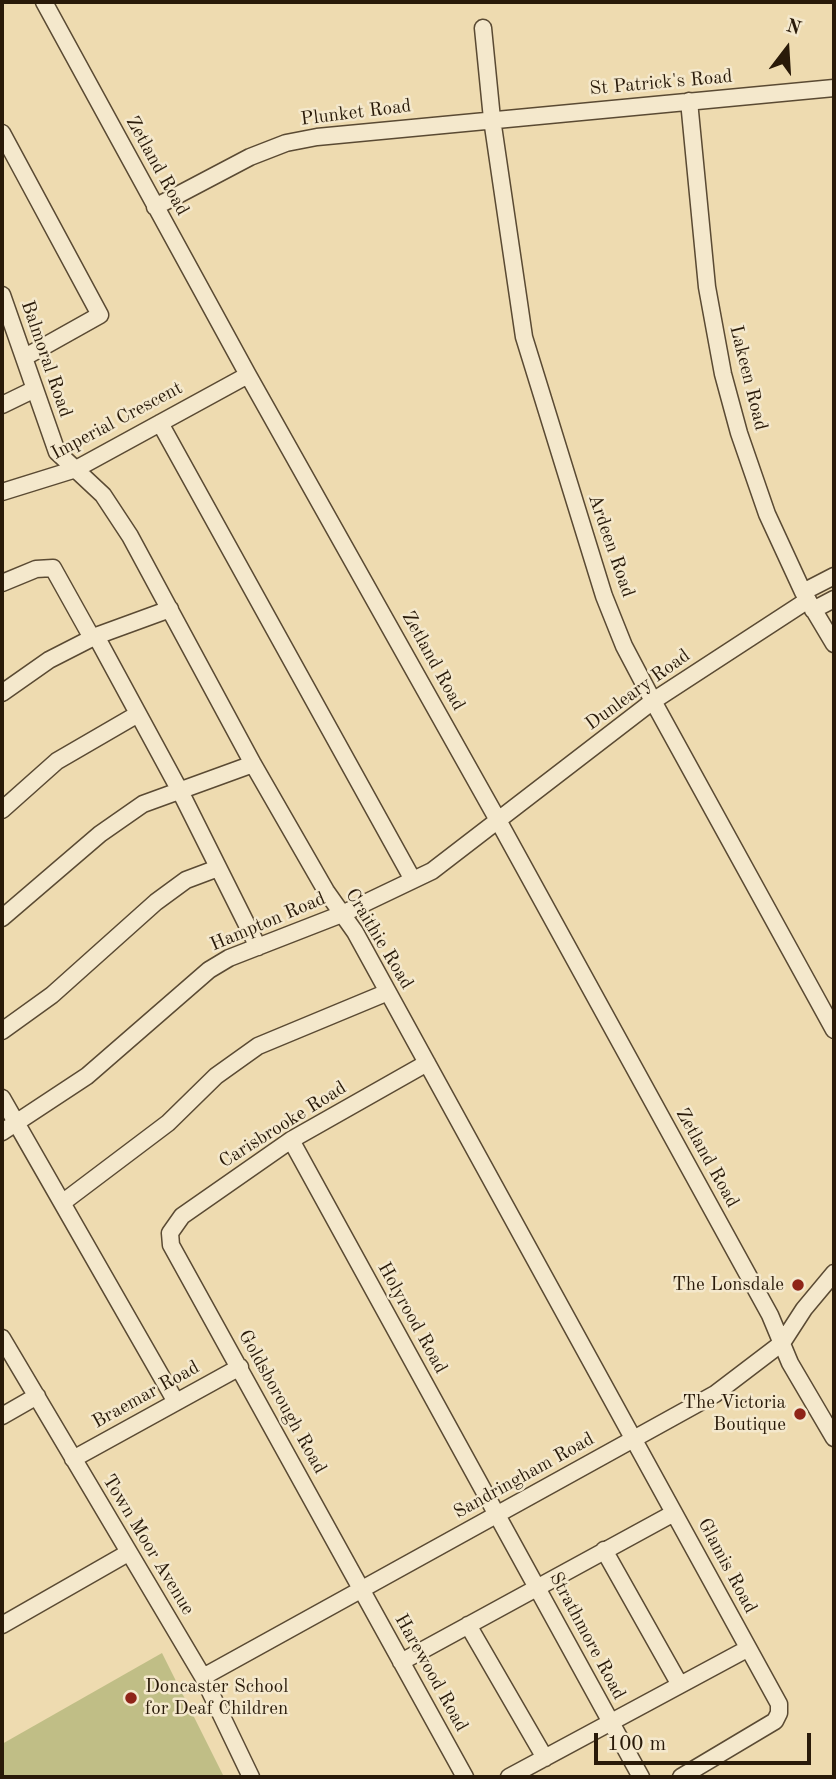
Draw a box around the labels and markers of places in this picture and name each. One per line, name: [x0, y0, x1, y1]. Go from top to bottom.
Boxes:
place label: The Lonsdale: [672, 1274, 784, 1296]
marker: The Lonsdale: [790, 1277, 806, 1293]
place label: The Victoria Boutique: [682, 1392, 786, 1436]
marker: The Victoria Boutique: [792, 1406, 808, 1422]
place label: Doncaster School for Deaf Children: [145, 1676, 288, 1720]
marker: Doncaster School for Deaf Children: [123, 1690, 139, 1706]

